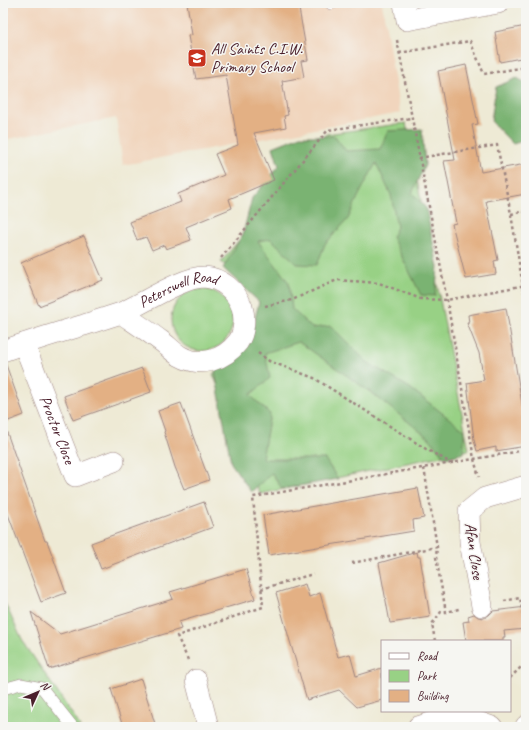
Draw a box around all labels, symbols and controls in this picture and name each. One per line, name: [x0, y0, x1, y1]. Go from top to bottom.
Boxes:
place label: All Saints C.I.W. Primary School: [211, 39, 304, 77]
school or university icon: All Saints C.I.W. Primary School: [186, 47, 208, 69]
street label: Peterswell Road: [135, 267, 223, 313]
street label: Proctor Close: [35, 393, 80, 469]
street label: Afan Close: [460, 521, 488, 582]
legend: [381, 640, 511, 712]
text: Road: [417, 648, 439, 664]
text: Park: [417, 668, 438, 684]
north arrow: [18, 672, 58, 712]
text: N: [38, 678, 54, 694]
text: Building: [417, 688, 449, 704]

